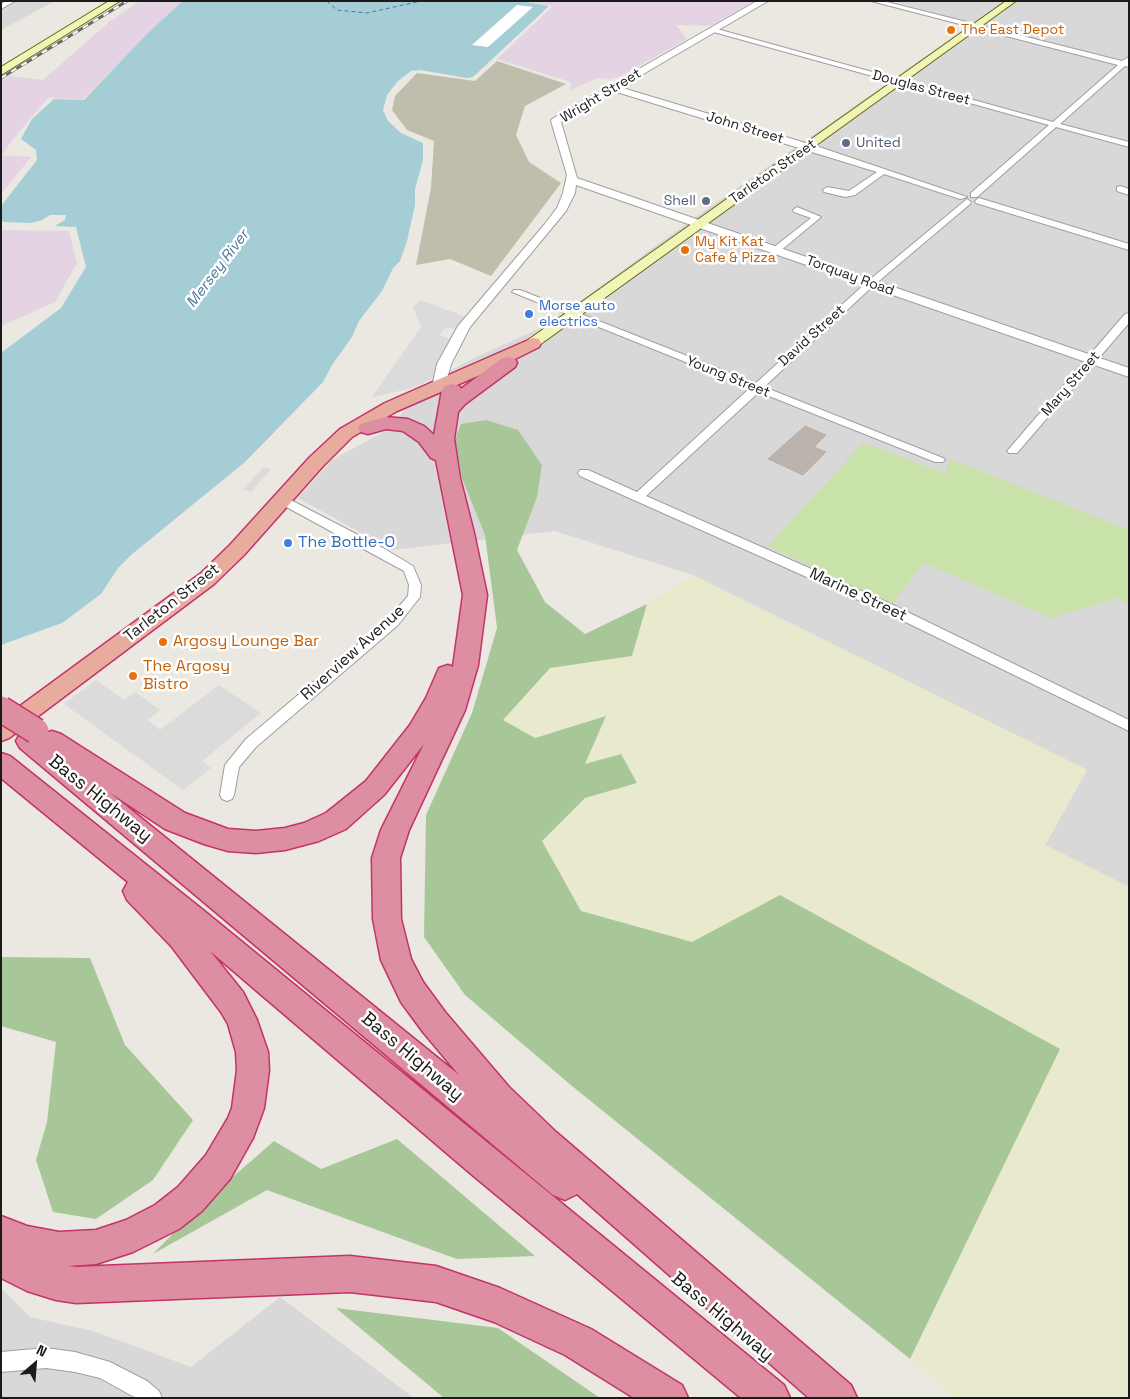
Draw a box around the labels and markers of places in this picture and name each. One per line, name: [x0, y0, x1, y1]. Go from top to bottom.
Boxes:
place label: The East Depot: [961, 22, 1064, 38]
marker: The East Depot: [945, 24, 957, 36]
place label: United: [856, 135, 901, 151]
marker: United: [840, 137, 852, 149]
place label: Shell: [664, 193, 696, 209]
marker: Shell: [700, 195, 712, 207]
place label: My Kit Kat Cafe & Pizza: [695, 234, 776, 266]
marker: My Kit Kat Cafe & Pizza: [679, 244, 691, 256]
place label: Morse auto electrics: [539, 298, 615, 331]
marker: Morse auto electrics: [523, 308, 535, 320]
place label: The Bottle-O: [298, 533, 395, 553]
marker: The Bottle-O: [282, 537, 294, 549]
place label: Argosy Lounge Bar: [173, 632, 319, 652]
marker: Argosy Lounge Bar: [157, 636, 169, 648]
place label: The Argosy Bistro: [143, 657, 230, 695]
marker: The Argosy Bistro: [127, 670, 139, 682]

